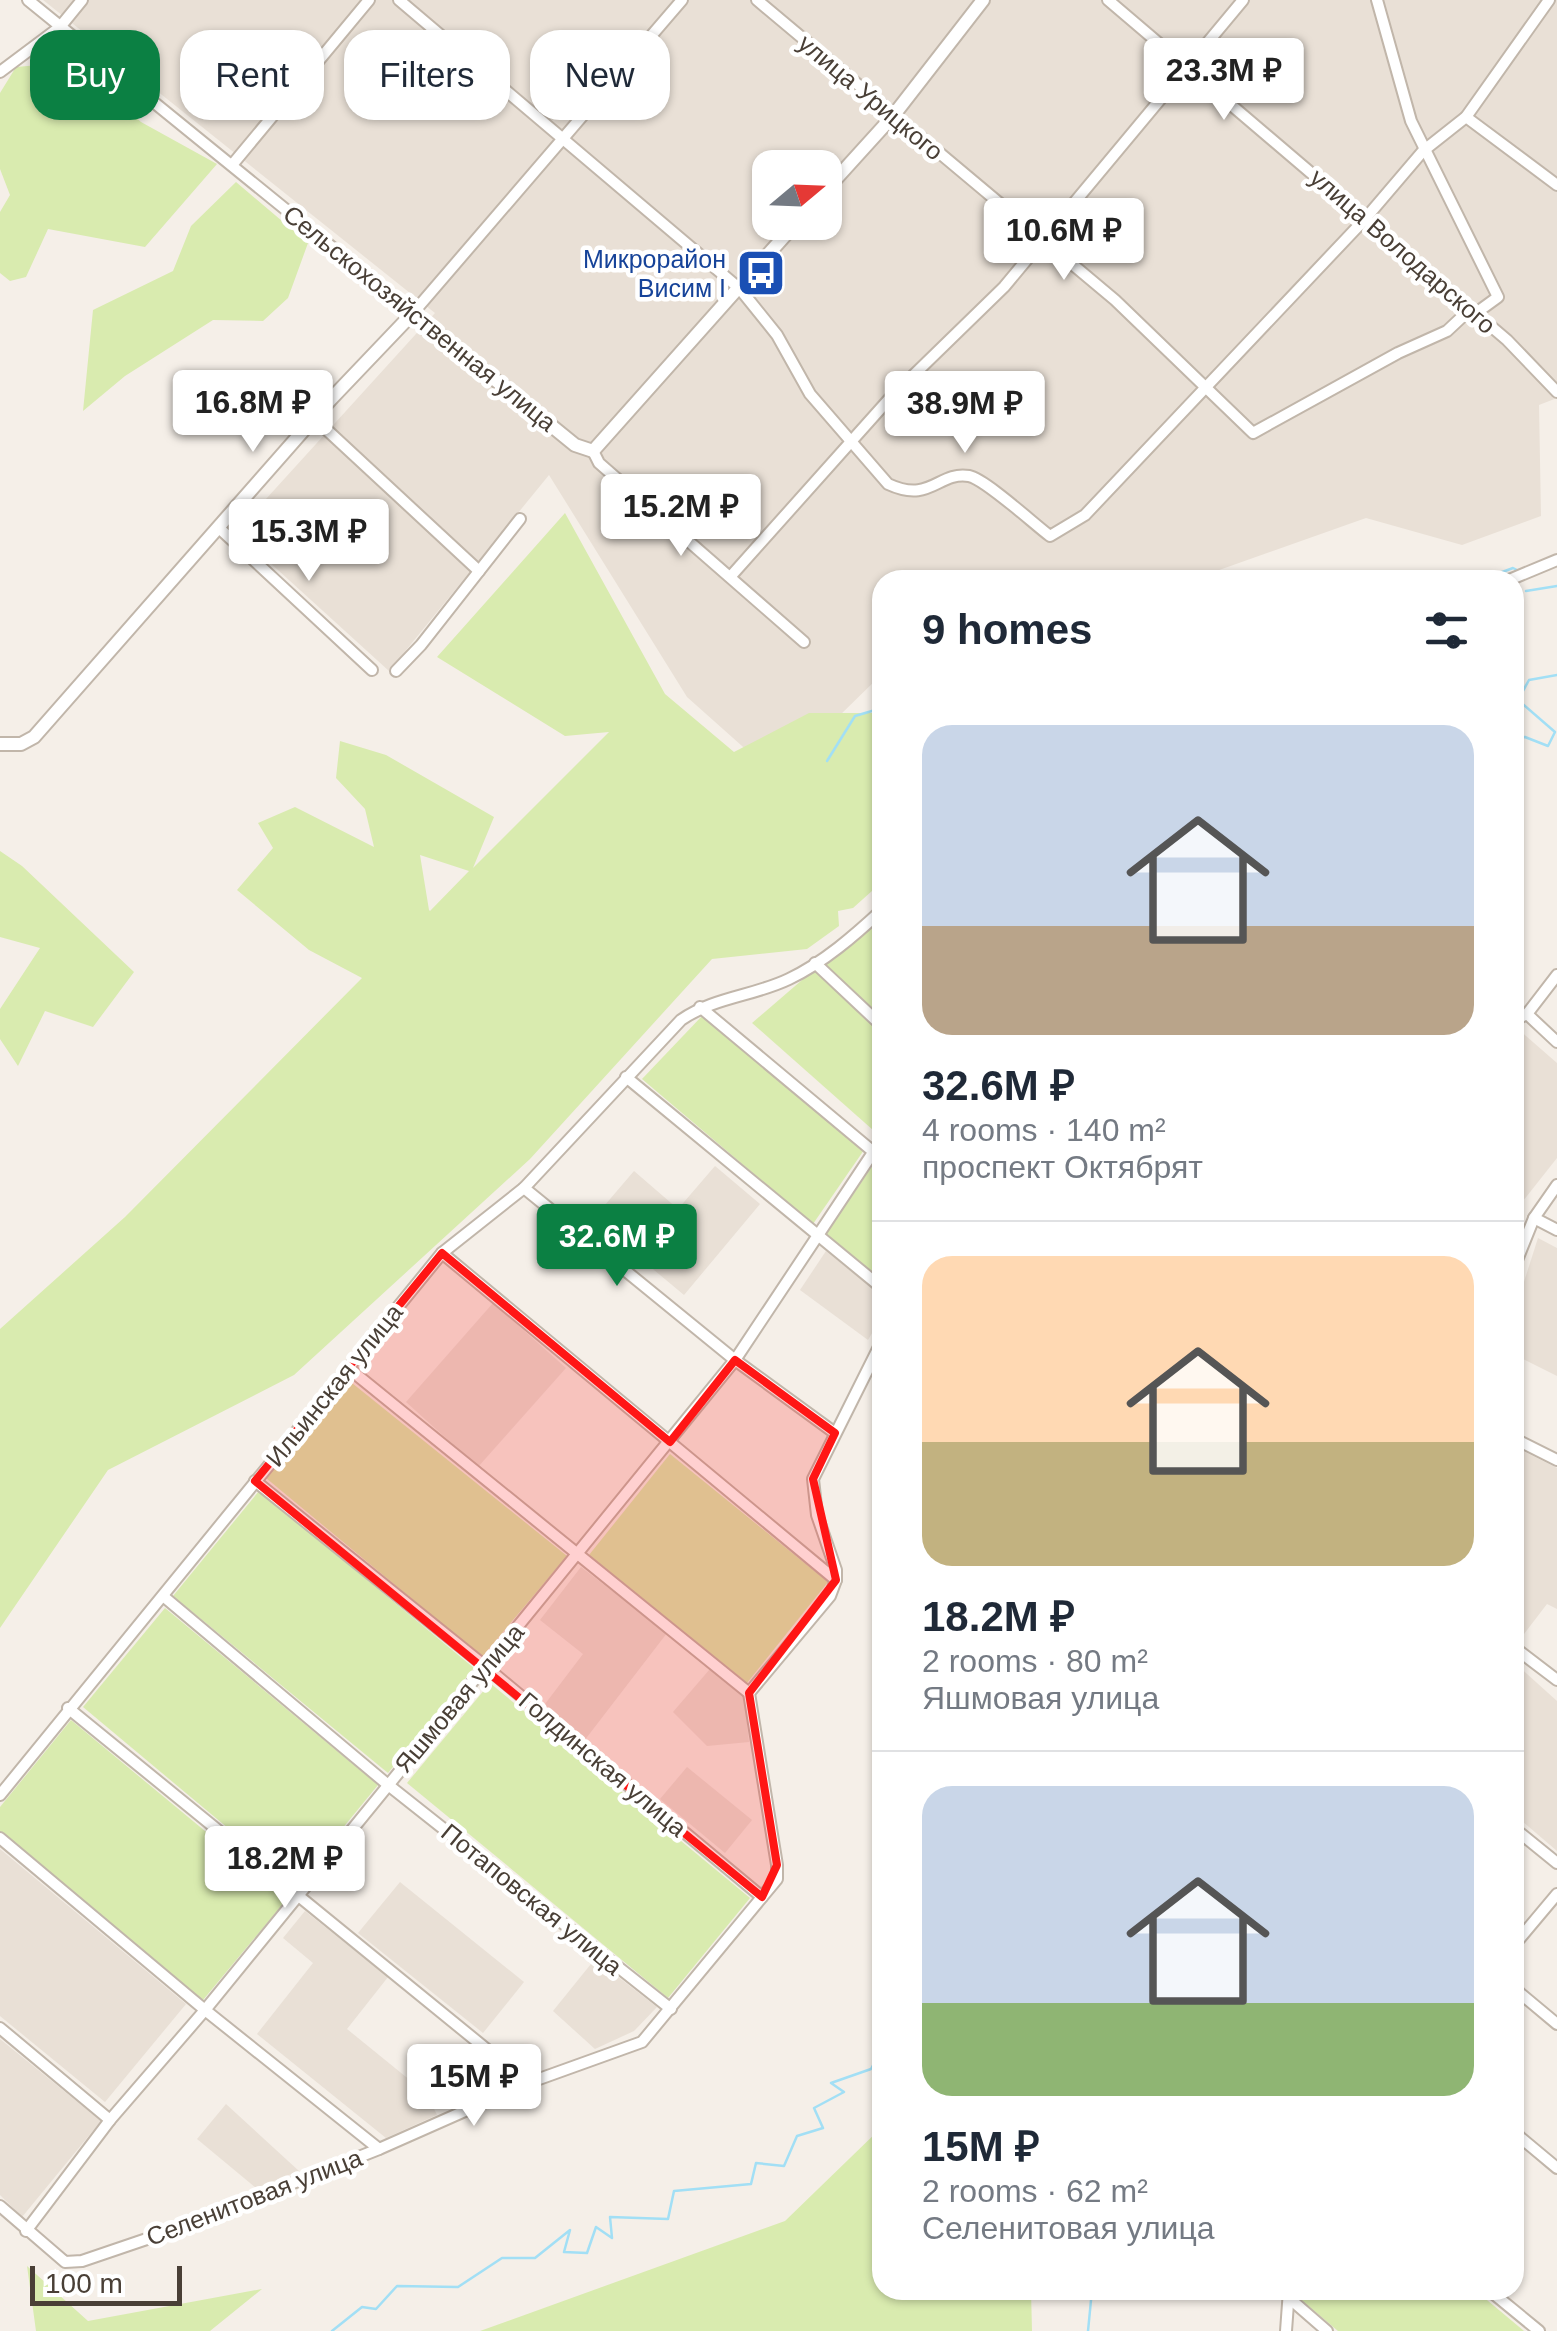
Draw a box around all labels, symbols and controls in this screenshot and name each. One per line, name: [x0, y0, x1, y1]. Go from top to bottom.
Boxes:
street label: улица Урицкого: [793, 28, 949, 166]
chip: Buy: [30, 30, 160, 120]
chip: Rent: [180, 30, 324, 120]
chip: Filters: [344, 30, 510, 120]
chip: New: [530, 30, 670, 120]
pin: 23.3M ₽: [1132, 38, 1316, 123]
text: 23.3M ₽: [1166, 52, 1282, 88]
north arrow: [752, 150, 842, 240]
map controls: [752, 150, 842, 240]
street label: улица Володарского: [1305, 163, 1501, 339]
pin: 10.6M ₽: [972, 198, 1156, 283]
street label: Сельскохозяйственная улица: [278, 199, 562, 437]
text: 10.6M ₽: [1006, 212, 1122, 248]
place label: Микрорайон Висим I: [583, 245, 726, 302]
bus stop icon: Микрорайон Висим I: [735, 247, 787, 299]
pin: 16.8M ₽: [161, 370, 345, 455]
pin: 38.9M ₽: [873, 371, 1057, 456]
text: 16.8M ₽: [195, 384, 311, 420]
text: 38.9M ₽: [907, 385, 1023, 421]
pin: 15.2M ₽: [589, 474, 773, 559]
text: 15.2M ₽: [623, 488, 739, 524]
pin: 15.3M ₽: [217, 499, 401, 584]
text: 15.3M ₽: [251, 513, 367, 549]
icon: filters: [1419, 603, 1474, 658]
text: 9 homes: [922, 606, 1092, 653]
icon: home: [1108, 790, 1288, 970]
text: 32.6M ₽: [922, 1062, 1075, 1109]
text: 4 rooms · 140 m²: [922, 1112, 1166, 1148]
text: проспект Октябрят: [922, 1149, 1203, 1185]
pin: 32.6M ₽: [525, 1204, 709, 1289]
text: 32.6M ₽: [559, 1218, 675, 1254]
street label: Ильинская улица: [260, 1298, 408, 1472]
icon: home: [1108, 1321, 1288, 1501]
text: 18.2M ₽: [922, 1593, 1075, 1640]
street label: Яшмовая улица: [389, 1618, 529, 1778]
text: 2 rooms · 80 m²: [922, 1643, 1148, 1679]
text: Яшмовая улица: [922, 1680, 1159, 1716]
street label: Голдинская улица: [514, 1686, 692, 1842]
street label: Потаповская улица: [436, 1818, 628, 1980]
pin: 18.2M ₽: [193, 1826, 377, 1911]
text: 18.2M ₽: [227, 1840, 343, 1876]
icon: home: [1108, 1851, 1288, 2031]
pin: 15M ₽: [404, 2044, 544, 2129]
text: 15M ₽: [429, 2058, 519, 2094]
text: 15M ₽: [922, 2123, 1040, 2170]
street label: Селенитовая улица: [142, 2143, 366, 2251]
text: 2 rooms · 62 m²: [922, 2173, 1148, 2209]
text: Селенитовая улица: [922, 2210, 1215, 2246]
scale bar: [30, 2261, 182, 2306]
text: 100 m: [45, 2268, 123, 2299]

